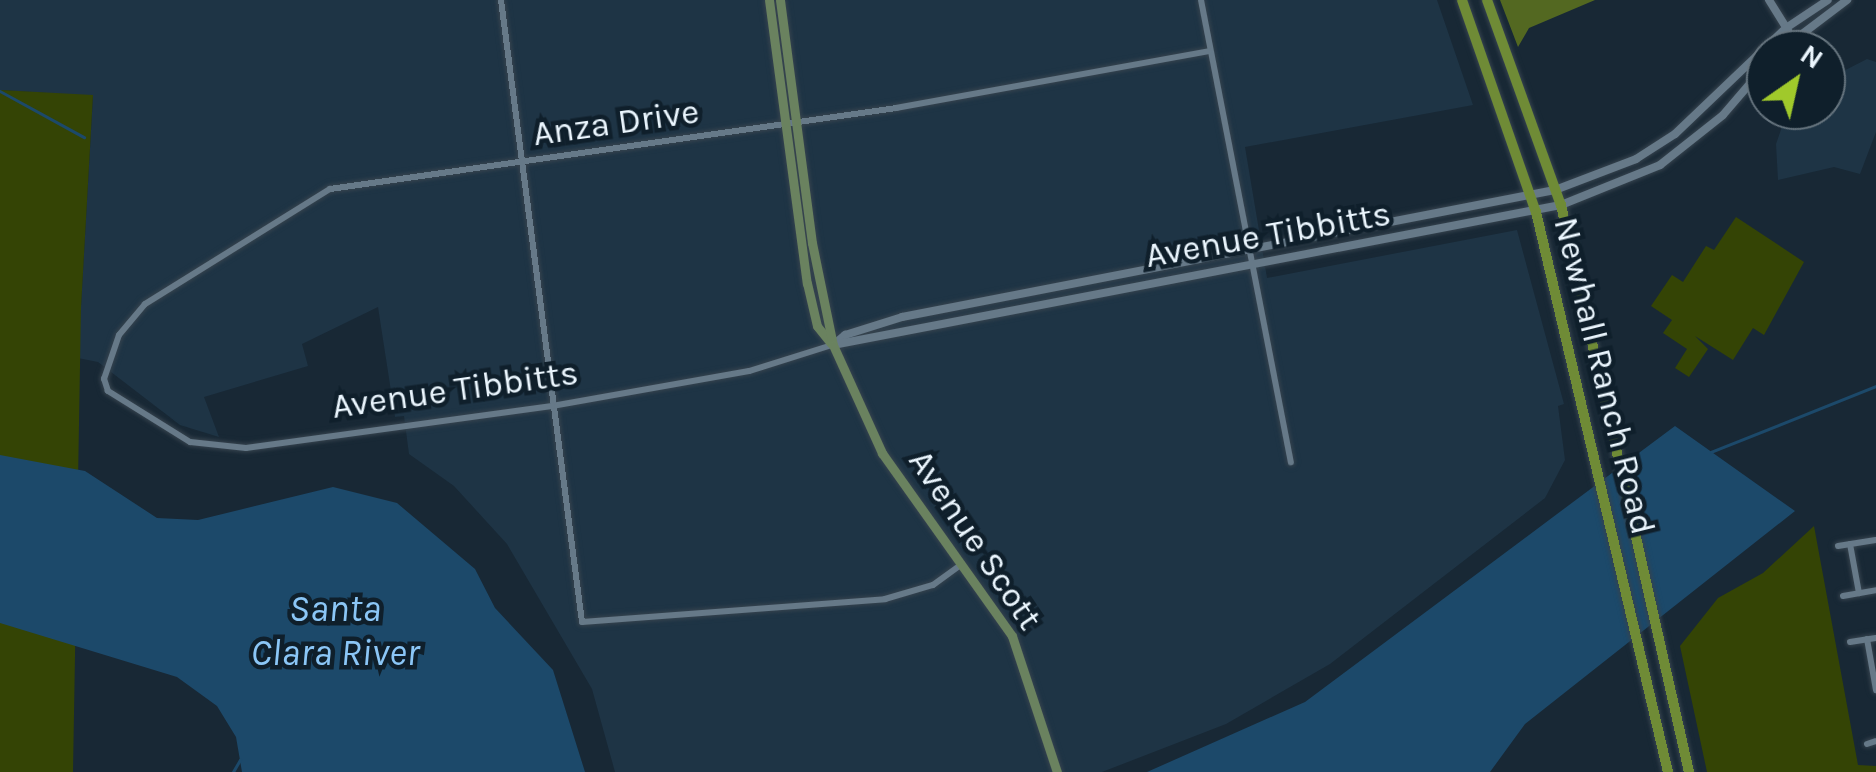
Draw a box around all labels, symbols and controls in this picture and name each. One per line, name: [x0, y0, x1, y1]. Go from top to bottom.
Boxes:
north arrow: [1746, 30, 1846, 130]
text: N: [1794, 37, 1829, 76]
street label: Anza Drive: [530, 91, 702, 155]
street label: Avenue Tibbitts: [1142, 193, 1394, 277]
street label: Newhall Ranch Road: [1544, 213, 1664, 539]
street label: Avenue Tibbitts: [329, 352, 581, 428]
street label: Avenue Scott: [899, 442, 1051, 638]
water label: Santa Clara River: [250, 586, 420, 676]

